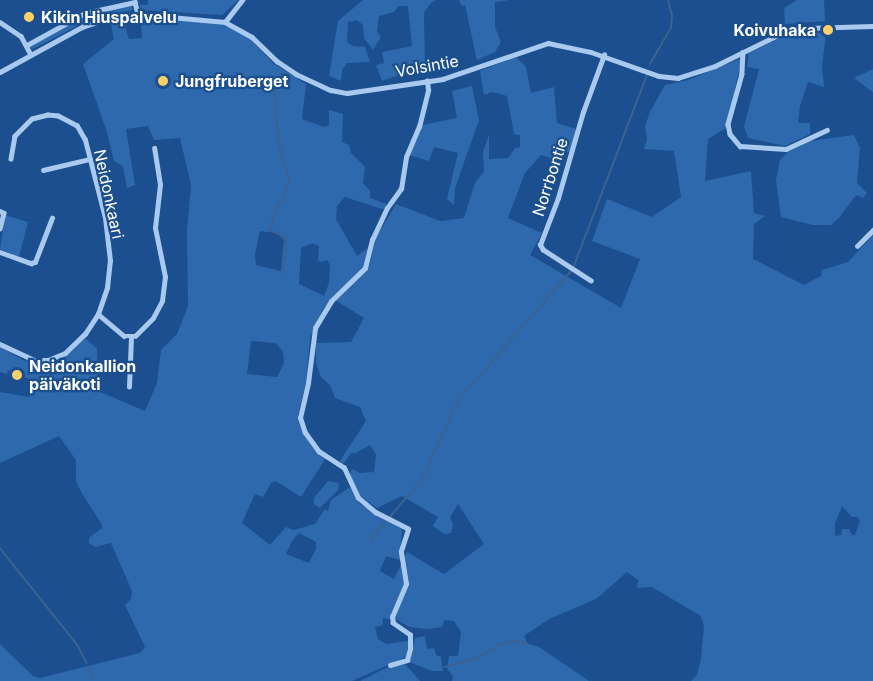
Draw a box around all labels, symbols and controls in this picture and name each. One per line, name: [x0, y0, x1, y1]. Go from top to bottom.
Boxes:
place label: Kikin Hiuspalvelu: [41, 7, 177, 27]
marker: Kikin Hiuspalvelu: [22, 10, 36, 24]
place label: Koivuhaka: [734, 20, 816, 40]
marker: Koivuhaka: [821, 23, 835, 37]
street label: Volsintie: [394, 51, 460, 81]
place label: Jungfruberget: [175, 71, 288, 91]
marker: Jungfruberget: [156, 74, 170, 88]
street label: Norrbontie: [528, 135, 572, 219]
street label: Neidonkaari: [90, 147, 128, 241]
place label: Neidonkallion päiväkoti: [29, 356, 136, 394]
marker: Neidonkallion päiväkoti: [10, 368, 24, 382]

